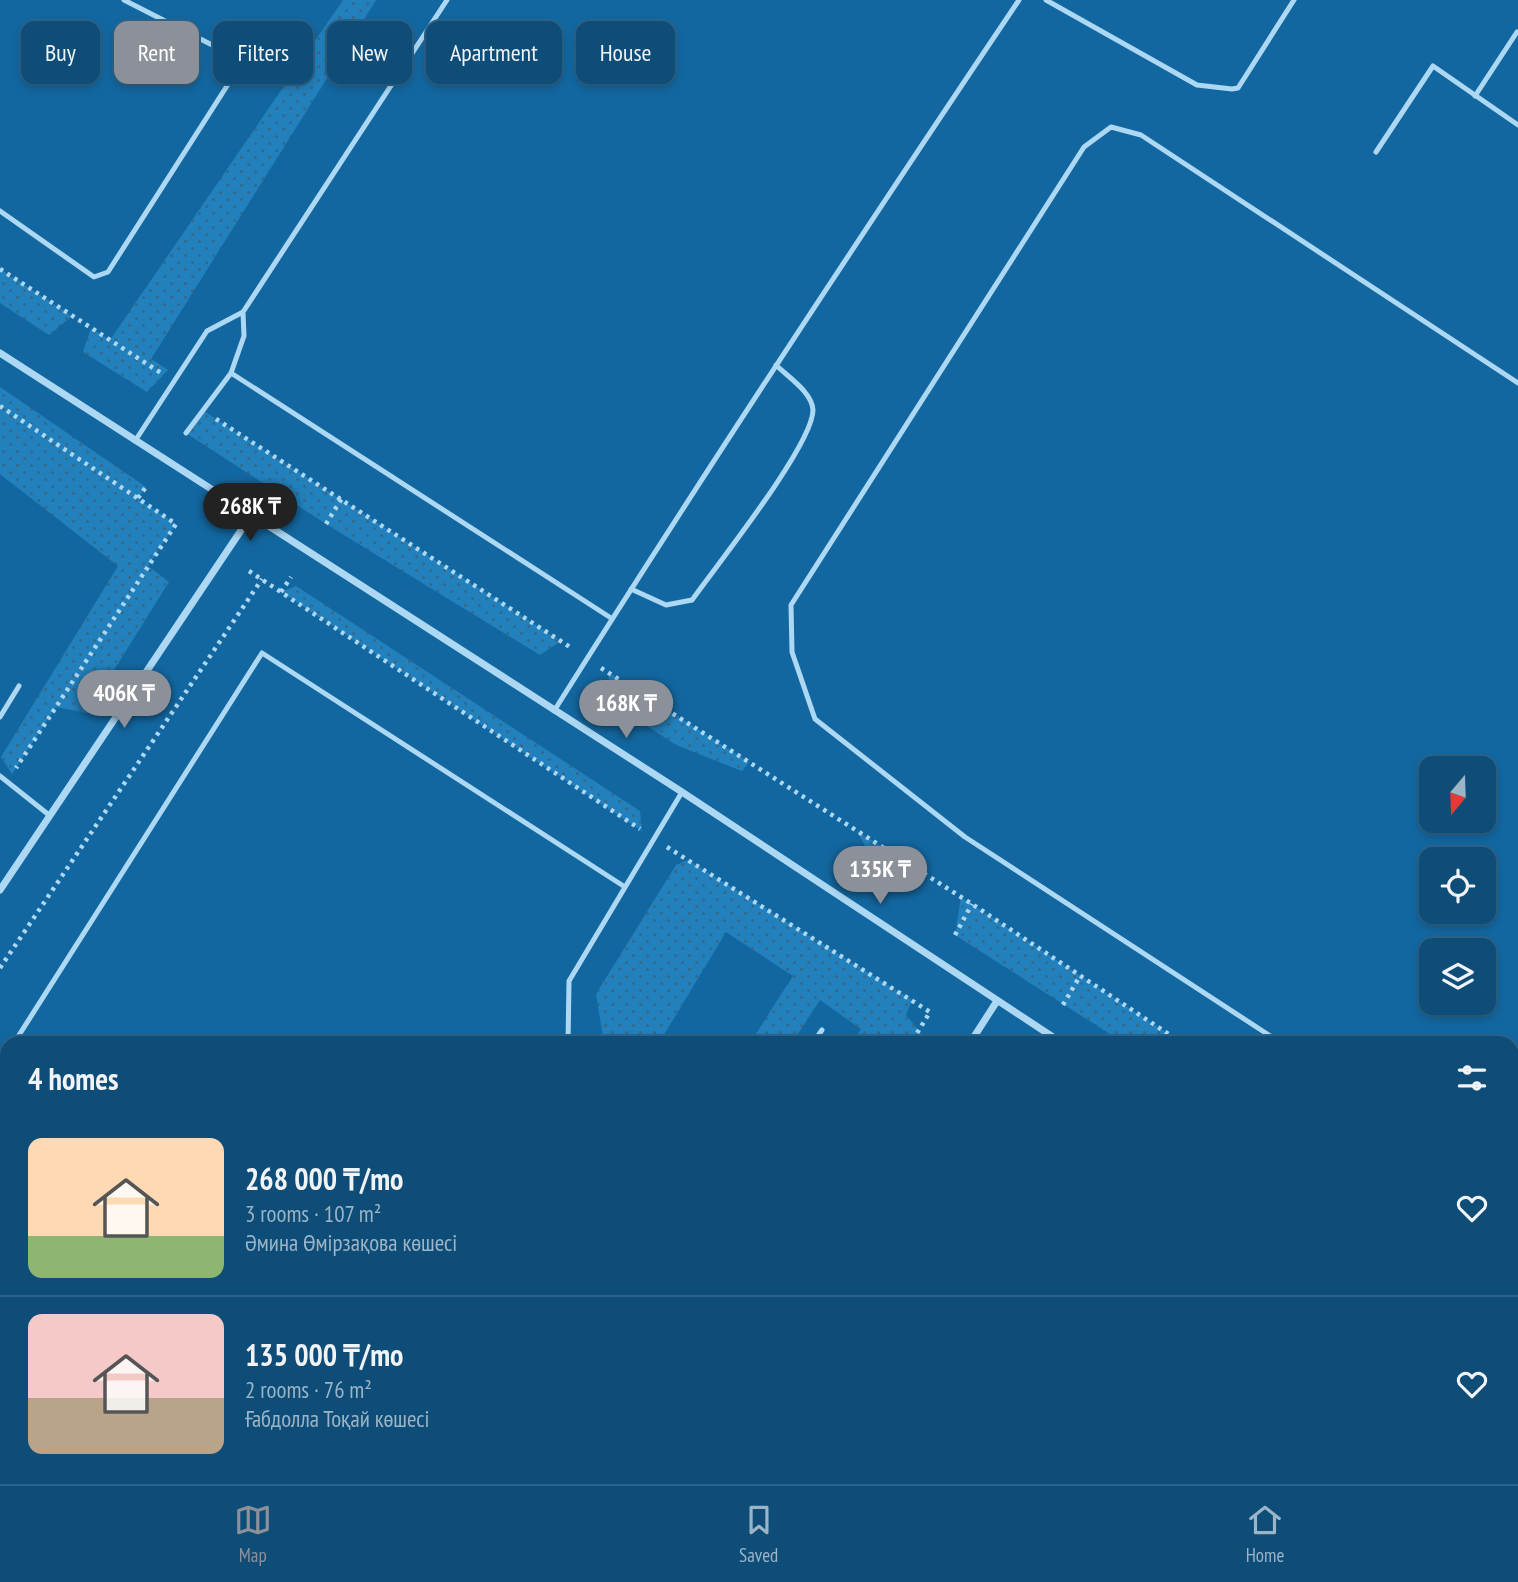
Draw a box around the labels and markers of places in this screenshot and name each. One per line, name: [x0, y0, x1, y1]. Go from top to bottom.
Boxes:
pin: 268K ₸: [193, 484, 307, 543]
pin: 406K ₸: [67, 670, 181, 730]
pin: 168K ₸: [569, 680, 683, 740]
pin: 135K ₸: [823, 846, 937, 906]

